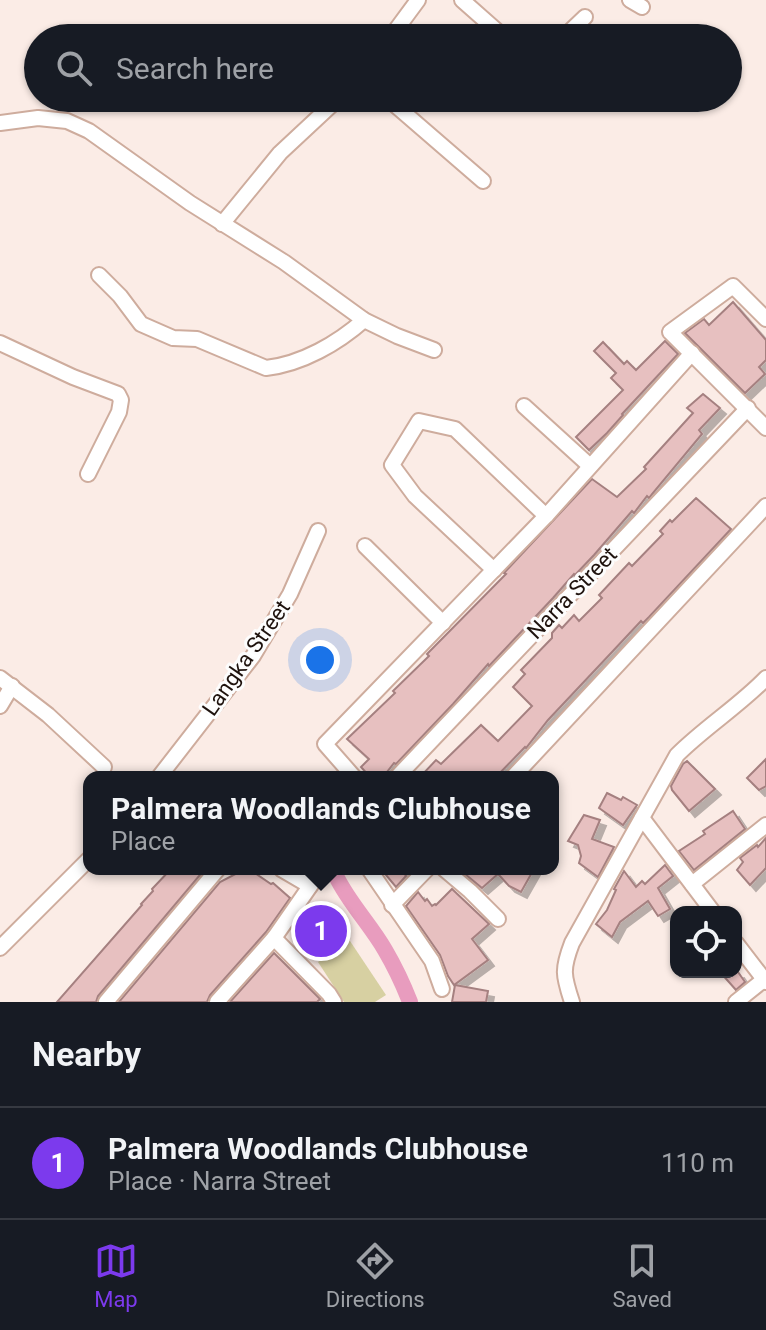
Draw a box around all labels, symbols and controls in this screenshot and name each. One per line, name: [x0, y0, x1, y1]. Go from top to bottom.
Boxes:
search box: [24, 24, 742, 112]
icon: search: [52, 46, 96, 90]
text: Search here: [116, 51, 274, 86]
street label: Narra Street: [522, 542, 622, 644]
street label: Langka Street: [197, 596, 295, 720]
your location: [300, 640, 340, 680]
popup: [83, 771, 559, 875]
text: Palmera Woodlands Clubhouse: [111, 791, 531, 826]
text: Place: [111, 826, 175, 856]
pin: 1: [295, 901, 347, 961]
map controls: [670, 906, 742, 978]
button: locate: [670, 906, 742, 978]
text: Nearby: [32, 1034, 141, 1074]
text: Palmera Woodlands Clubhouse: [108, 1131, 528, 1166]
text: 1: [51, 1148, 65, 1178]
text: 110 m: [661, 1148, 734, 1178]
text: Place · Narra Street: [108, 1166, 331, 1196]
tab: Map: [94, 1239, 138, 1312]
tab: Directions: [326, 1239, 425, 1312]
tab: Saved: [613, 1239, 672, 1312]

